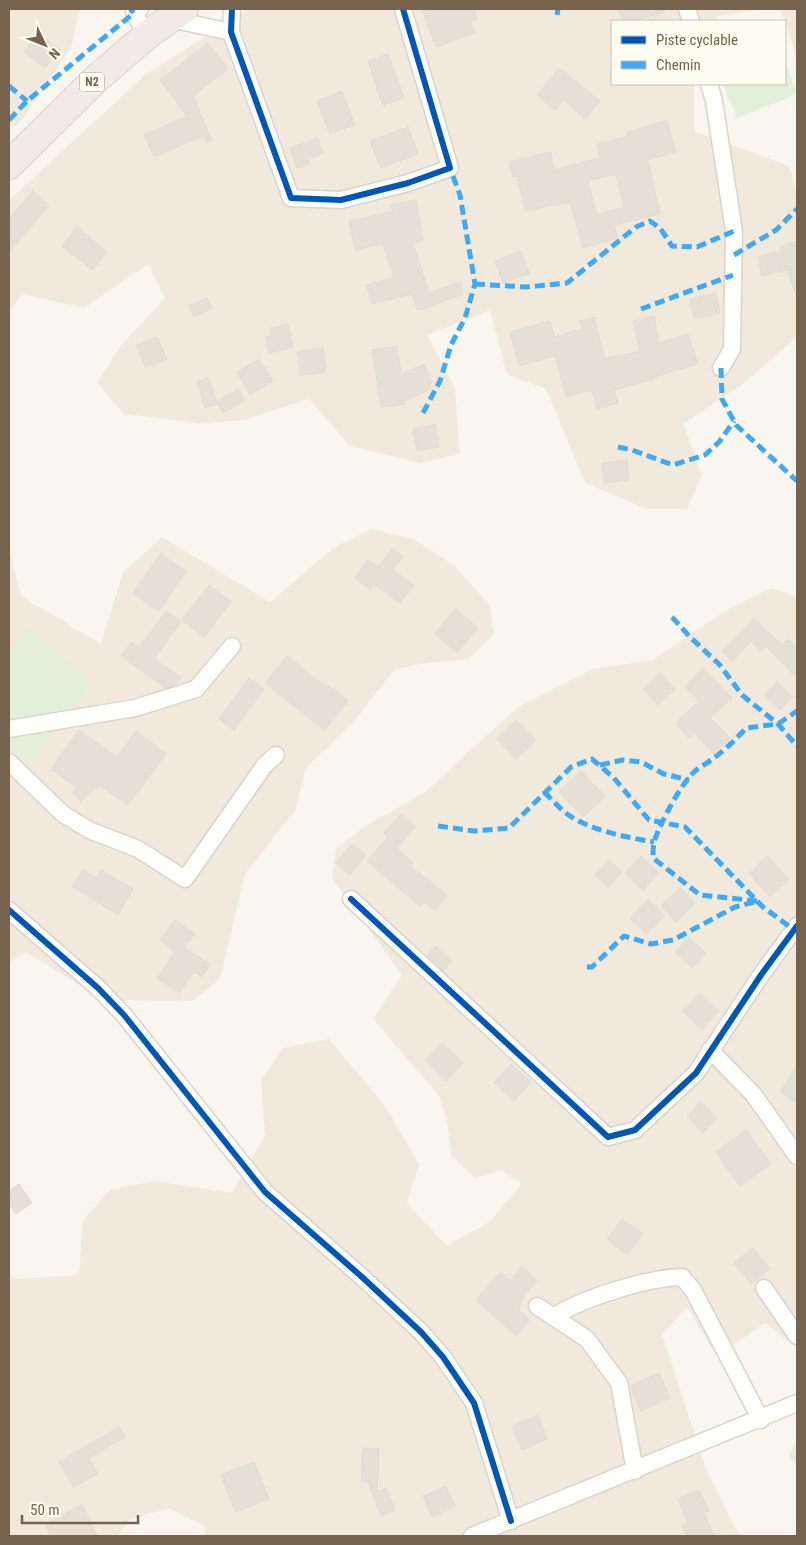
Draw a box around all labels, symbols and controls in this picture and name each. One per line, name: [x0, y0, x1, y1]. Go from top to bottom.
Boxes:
north arrow: [20, 20, 70, 70]
legend: [611, 20, 786, 85]
text: Piste cyclable: [656, 31, 738, 49]
text: N: [46, 45, 63, 62]
text: Chemin: [656, 56, 701, 74]
road number: N2: [80, 72, 104, 91]
scale bar: [22, 1492, 139, 1524]
text: 50 m: [30, 1501, 60, 1519]

